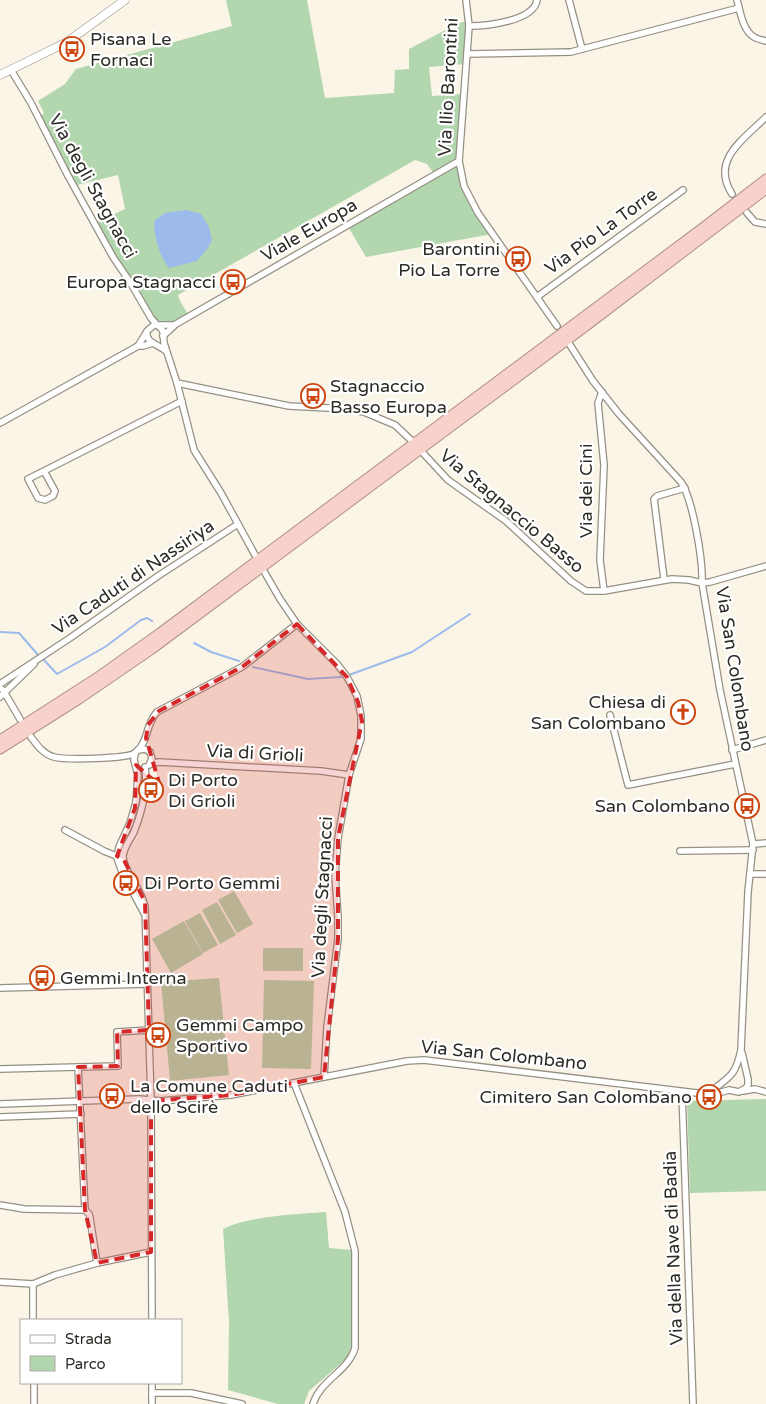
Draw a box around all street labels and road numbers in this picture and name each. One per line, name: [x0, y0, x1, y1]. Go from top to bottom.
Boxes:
street label: Via Ilio Barontini: [433, 17, 463, 157]
street label: Via degli Stagnacci: [44, 110, 142, 262]
street label: Via Pio La Torre: [541, 183, 661, 279]
street label: Viale Europa: [257, 194, 361, 266]
street label: Via Stagnaccio Basso: [435, 444, 589, 578]
street label: Via dei Cini: [575, 444, 597, 538]
street label: Via Caduti di Nassiriya: [48, 515, 218, 639]
street label: Via San Colombano: [711, 585, 759, 753]
street label: Via di Grioli: [206, 739, 304, 767]
street label: Via degli Stagnacci: [307, 816, 337, 978]
street label: Via San Colombano: [420, 1035, 588, 1075]
street label: Via della Nave di Badia: [659, 1150, 687, 1346]

